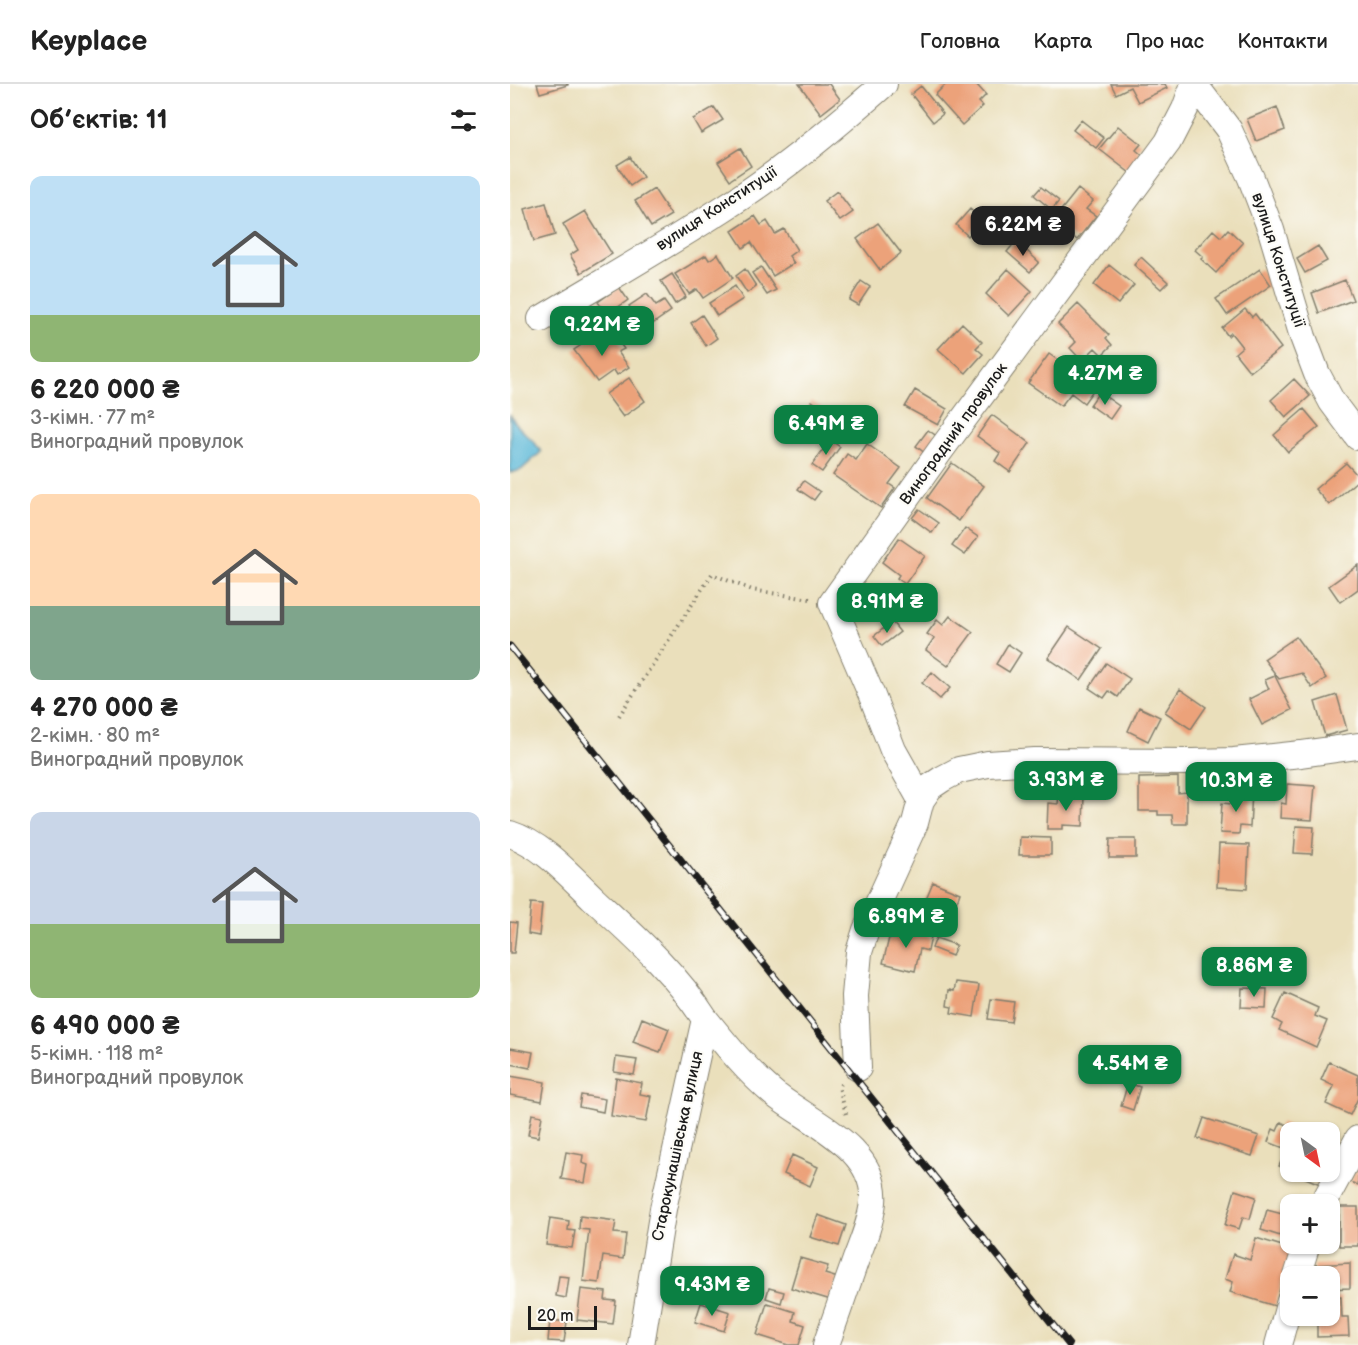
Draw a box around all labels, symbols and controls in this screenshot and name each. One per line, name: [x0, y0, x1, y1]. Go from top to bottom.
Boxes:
text: Keyplace: [30, 25, 147, 58]
text: Головна: [920, 29, 1000, 54]
text: Карта: [1033, 29, 1092, 54]
text: Про нас: [1125, 29, 1204, 54]
text: Контакти: [1237, 29, 1328, 54]
icon: filters: [447, 104, 480, 137]
text: Об’єктів: 11: [30, 105, 168, 136]
street label: вулиця Конституції: [653, 162, 782, 255]
street label: вулиця Конституції: [1247, 190, 1309, 331]
pin: 6.22M ₴: [968, 206, 1078, 257]
text: 6.22M ₴: [985, 213, 1061, 237]
icon: home: [201, 215, 309, 323]
pin: 9.22M ₴: [547, 306, 657, 357]
text: 9.22M ₴: [564, 313, 640, 337]
pin: 4.27M ₴: [1050, 355, 1160, 406]
street label: Виноградний провулок: [896, 359, 1012, 509]
text: 4.27M ₴: [1068, 362, 1142, 386]
text: 6 220 000 ₴: [30, 375, 180, 406]
pin: 6.49M ₴: [771, 405, 881, 456]
text: 3-кімн. · 77 m²: [30, 406, 155, 430]
text: 6.49M ₴: [788, 412, 864, 436]
text: Виноградний провулок: [30, 430, 243, 454]
icon: home: [201, 533, 309, 641]
pin: 8.91M ₴: [832, 583, 942, 634]
text: 8.91M ₴: [851, 590, 923, 614]
text: 4 270 000 ₴: [30, 693, 178, 724]
text: 2-кімн. · 80 m²: [30, 724, 160, 748]
text: Виноградний провулок: [30, 748, 243, 772]
pin: 3.93M ₴: [1011, 761, 1121, 812]
pin: 10.3M ₴: [1181, 762, 1291, 813]
text: 3.93M ₴: [1028, 768, 1104, 792]
text: 10.3M ₴: [1200, 769, 1272, 793]
icon: home: [201, 851, 309, 959]
pin: 6.89M ₴: [851, 898, 961, 949]
text: 6.89M ₴: [868, 905, 944, 929]
pin: 8.86M ₴: [1199, 947, 1309, 998]
text: 8.86M ₴: [1216, 954, 1292, 978]
text: 6 490 000 ₴: [30, 1011, 180, 1042]
text: 5-кімн. · 118 m²: [30, 1042, 164, 1066]
pin: 4.54M ₴: [1075, 1045, 1185, 1096]
street label: Старокунашівська вулиця: [649, 1049, 707, 1243]
text: 4.54M ₴: [1092, 1052, 1168, 1076]
text: Виноградний провулок: [30, 1066, 243, 1090]
north arrow: [1280, 1122, 1340, 1182]
map controls: [1280, 1122, 1340, 1326]
button: +: [1280, 1194, 1340, 1254]
pin: 9.43M ₴: [657, 1266, 767, 1317]
button: −: [1280, 1266, 1340, 1326]
text: 9.43M ₴: [674, 1273, 750, 1297]
scale bar: [528, 1303, 597, 1330]
text: 20 m: [537, 1307, 573, 1326]

